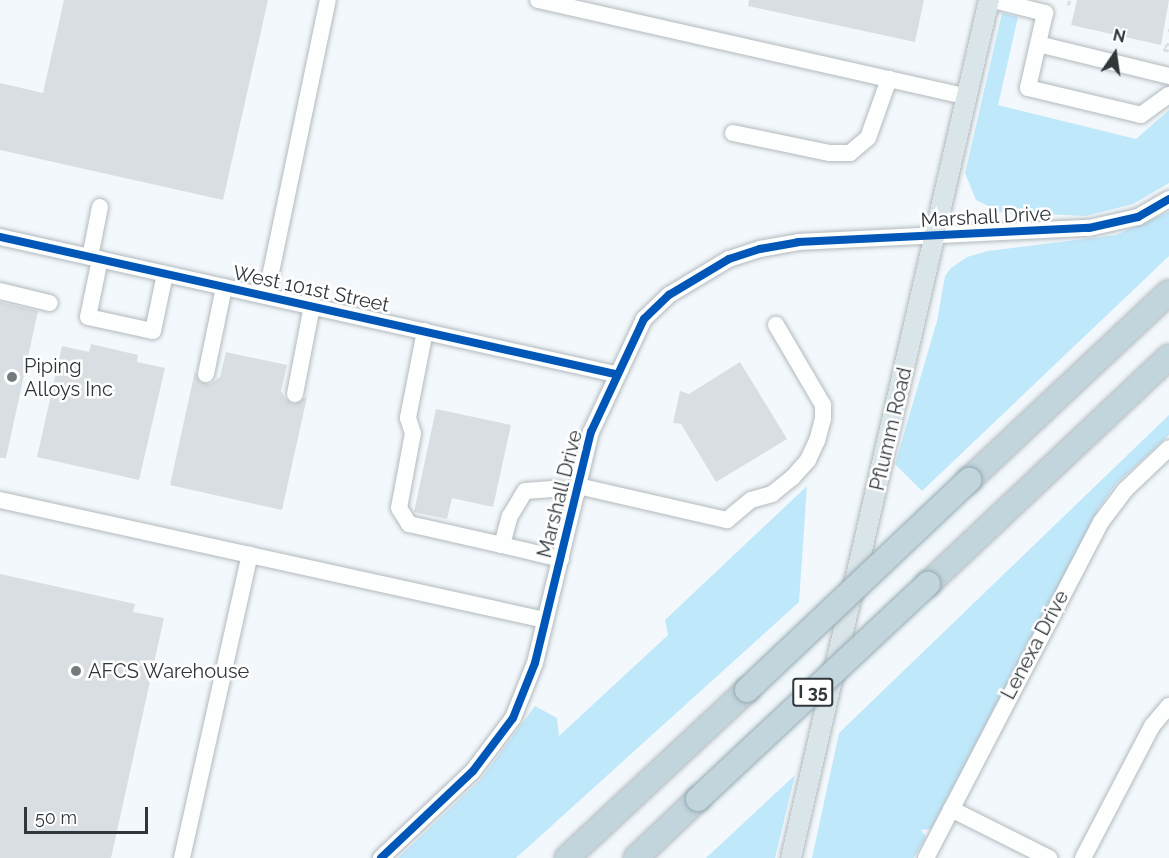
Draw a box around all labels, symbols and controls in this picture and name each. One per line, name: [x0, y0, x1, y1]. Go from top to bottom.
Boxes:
north arrow: [1085, 24, 1145, 84]
text: N: [1111, 25, 1127, 47]
street label: Marshall Drive: [920, 202, 1052, 232]
street label: West 101st Street: [231, 261, 391, 317]
place label: Piping Alloys Inc: [24, 354, 113, 401]
street label: Pflumm Road: [865, 365, 917, 493]
marker: Piping Alloys Inc: [5, 370, 19, 384]
street label: Marshall Drive: [532, 427, 588, 561]
street label: Lenexa Drive: [996, 586, 1074, 704]
place label: AFCS Warehouse: [88, 659, 250, 683]
marker: AFCS Warehouse: [69, 664, 83, 678]
road number: I 35: [792, 677, 834, 707]
scale bar: [27, 795, 152, 833]
text: 50 m: [35, 807, 77, 828]

